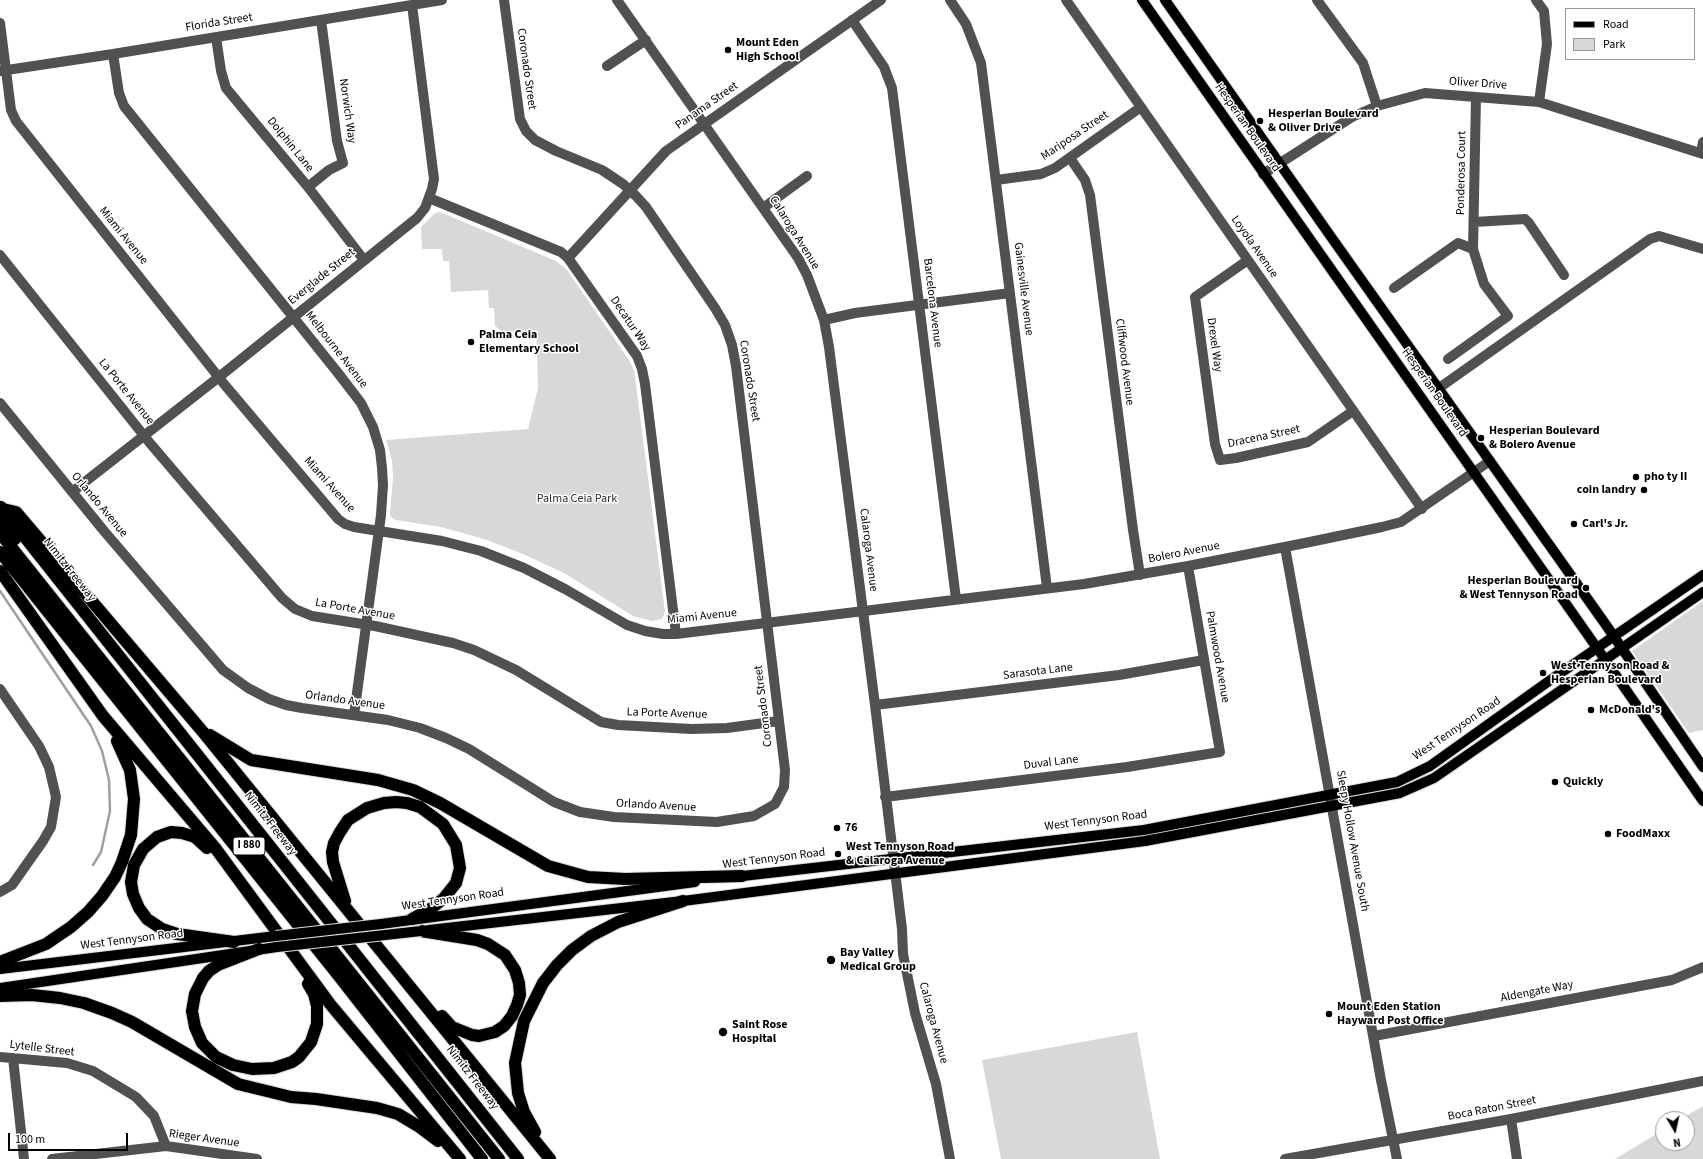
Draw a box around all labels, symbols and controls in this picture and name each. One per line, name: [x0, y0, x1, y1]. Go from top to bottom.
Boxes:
legend: [1565, 8, 1695, 60]
street label: Florida Street: [184, 11, 254, 35]
text: Road: [1603, 16, 1629, 33]
street label: Coronado Street: [513, 27, 539, 111]
place label: Mount Eden High School: [736, 36, 799, 64]
text: Park: [1603, 36, 1625, 53]
marker: Mount Eden High School: [723, 45, 733, 55]
street label: Oliver Drive: [1449, 75, 1507, 93]
street label: Norwich Way: [335, 78, 359, 144]
street label: Panama Street: [673, 79, 741, 133]
street label: Hesperian Boulevard: [1211, 81, 1283, 175]
place label: Hesperian Boulevard & Oliver Drive: [1268, 107, 1379, 135]
street label: Mariposa Street: [1038, 108, 1112, 164]
street label: Dolphin Lane: [263, 115, 317, 175]
marker: Hesperian Boulevard & Oliver Drive: [1255, 116, 1265, 126]
street label: Ponderosa Court: [1454, 131, 1470, 215]
street label: Calaroga Avenue: [766, 194, 822, 272]
street label: Miami Avenue: [95, 204, 151, 268]
street label: Loyola Avenue: [1227, 213, 1281, 281]
street label: Gainesville Avenue: [1010, 241, 1036, 337]
street label: Everglade Street: [286, 246, 358, 308]
street label: Barcelona Avenue: [919, 258, 945, 348]
street label: Decatur Way: [607, 294, 653, 354]
street label: Melbourne Avenue: [302, 309, 370, 391]
street label: Drexel Way: [1203, 317, 1225, 373]
street label: Cliffwood Avenue: [1112, 318, 1136, 406]
place label: Palma Ceia Elementary School: [479, 328, 579, 356]
marker: Palma Ceia Elementary School: [466, 337, 476, 347]
street label: Coronado Street: [735, 339, 763, 423]
street label: Hesperian Boulevard: [1398, 346, 1470, 440]
street label: La Porte Avenue: [95, 356, 157, 428]
street label: Dracena Street: [1227, 422, 1301, 452]
place label: Hesperian Boulevard & Bolero Avenue: [1489, 424, 1600, 452]
marker: Hesperian Boulevard & Bolero Avenue: [1476, 433, 1486, 443]
street label: Miami Avenue: [300, 454, 358, 516]
street label: Orlando Avenue: [68, 470, 130, 540]
place label: pho ty II: [1644, 470, 1687, 484]
marker: pho ty II: [1631, 472, 1641, 482]
place label: coin landry: [1577, 483, 1636, 497]
marker: coin landry: [1639, 485, 1649, 495]
park label: Palma Ceia Park: [537, 492, 617, 506]
street label: Calaroga Avenue: [856, 508, 880, 592]
place label: Carl's Jr.: [1582, 517, 1628, 531]
marker: Carl's Jr.: [1569, 519, 1579, 529]
street label: Nimitz Freeway: [40, 535, 98, 605]
street label: Bolero Avenue: [1147, 539, 1221, 567]
place label: Hesperian Boulevard & West Tennyson Road: [1459, 574, 1578, 602]
marker: Hesperian Boulevard & West Tennyson Road: [1581, 583, 1591, 593]
street label: La Porte Avenue: [314, 596, 396, 624]
street label: Miami Avenue: [666, 606, 738, 628]
street label: Palmwood Avenue: [1202, 610, 1232, 704]
place label: West Tennyson Road & Hesperian Boulevard: [1551, 659, 1670, 687]
street label: Sarasota Lane: [1002, 661, 1074, 683]
street label: Coronado Street: [752, 664, 776, 748]
marker: West Tennyson Road & Hesperian Boulevard: [1538, 668, 1548, 678]
street label: Orlando Avenue: [304, 688, 386, 714]
street label: West Tennyson Road: [1410, 694, 1504, 764]
place label: McDonald's: [1599, 703, 1660, 717]
street label: La Porte Avenue: [626, 705, 708, 723]
marker: McDonald's: [1586, 705, 1596, 715]
street label: Duval Lane: [1023, 752, 1079, 774]
street label: Sleepy Hollow Avenue South: [1332, 769, 1372, 913]
place label: Quickly: [1563, 775, 1603, 789]
marker: Quickly: [1550, 777, 1560, 787]
street label: Nimitz Freeway: [241, 789, 299, 859]
street label: Orlando Avenue: [616, 797, 696, 815]
street label: West Tennyson Road: [1044, 808, 1148, 834]
place label: 76: [845, 821, 858, 835]
marker: 76: [832, 823, 842, 833]
place label: FoodMaxx: [1616, 827, 1670, 841]
marker: FoodMaxx: [1603, 829, 1613, 839]
road number: I 880: [233, 837, 265, 855]
place label: West Tennyson Road & Calaroga Avenue: [846, 840, 954, 868]
street label: West Tennyson Road: [722, 846, 826, 872]
marker: West Tennyson Road & Calaroga Avenue: [833, 849, 843, 859]
street label: West Tennyson Road: [401, 886, 505, 914]
street label: West Tennyson Road: [80, 927, 184, 953]
place label: Bay Valley Medical Group: [840, 946, 916, 974]
marker: Bay Valley Medical Group: [825, 954, 837, 966]
street label: Aldengate Way: [1499, 978, 1575, 1006]
street label: Calaroga Avenue: [915, 981, 951, 1065]
place label: Mount Eden Station Hayward Post Office: [1337, 1000, 1444, 1028]
marker: Mount Eden Station Hayward Post Office: [1324, 1009, 1334, 1019]
place label: Saint Rose Hospital: [732, 1018, 788, 1046]
marker: Saint Rose Hospital: [717, 1026, 729, 1038]
street label: Lytelle Street: [9, 1038, 75, 1060]
street label: Nimitz Freeway: [443, 1043, 501, 1113]
street label: Boca Raton Street: [1447, 1093, 1537, 1125]
north arrow: [1655, 1111, 1695, 1151]
scale bar: [10, 1125, 130, 1151]
street label: Rieger Avenue: [168, 1127, 240, 1151]
text: 100 m: [15, 1131, 45, 1148]
text: N: [1672, 1134, 1682, 1150]

